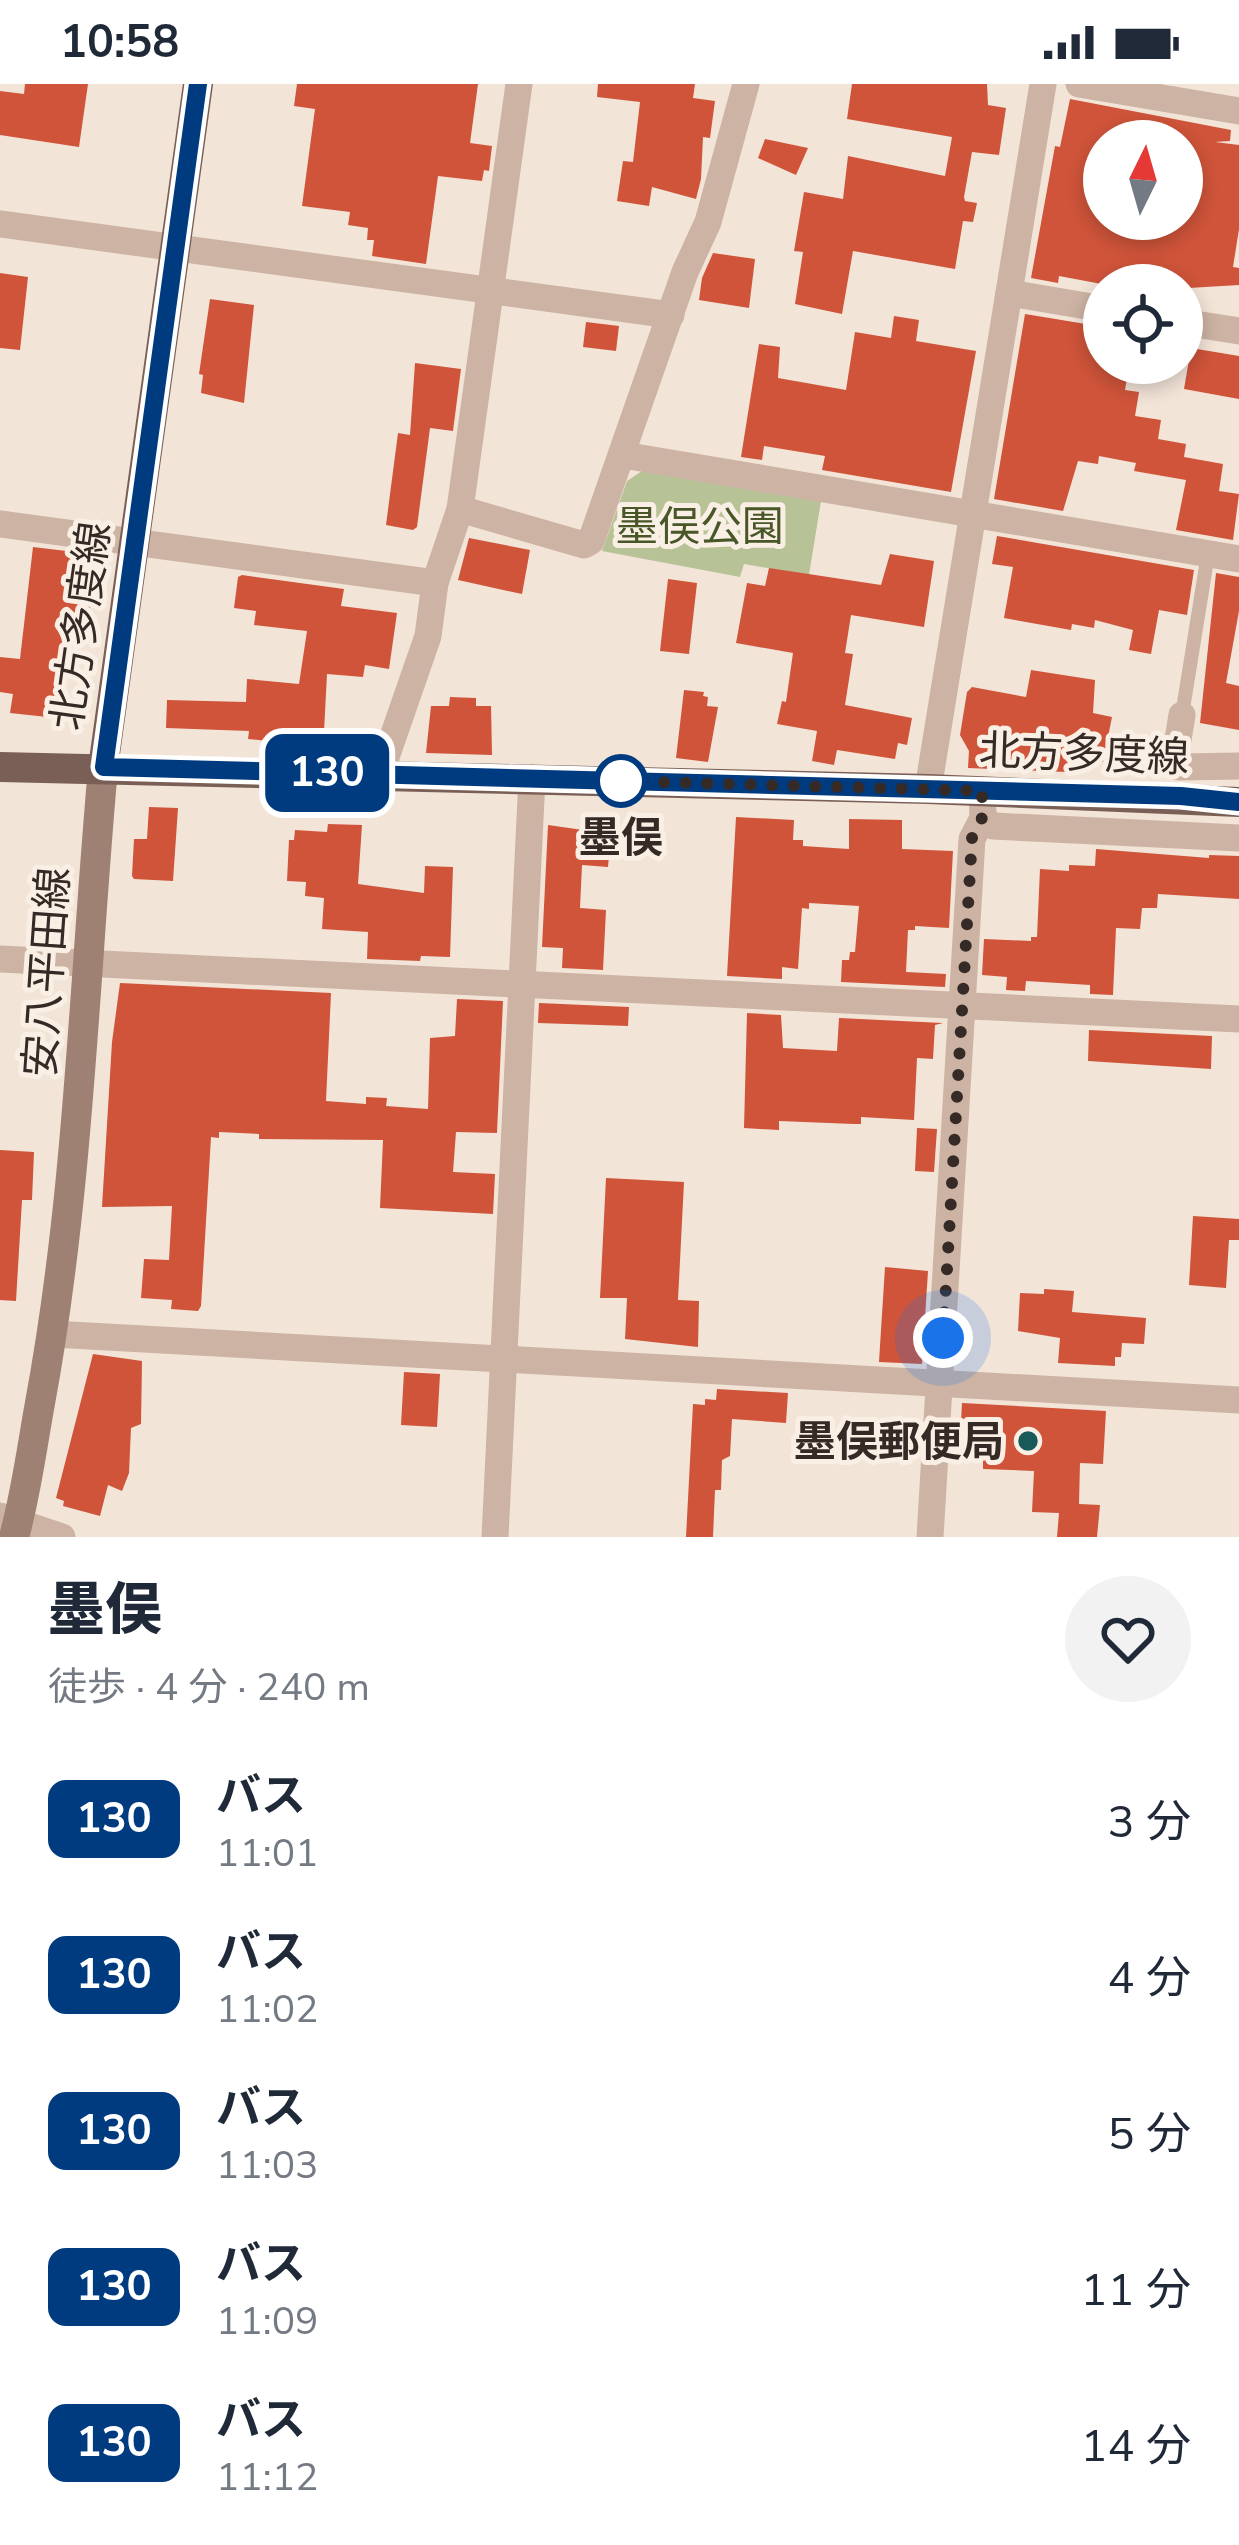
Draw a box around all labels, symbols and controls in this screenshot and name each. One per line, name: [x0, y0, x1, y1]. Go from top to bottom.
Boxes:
text: 10:58: [60, 12, 179, 73]
north arrow: [1083, 120, 1203, 240]
map controls: [1083, 120, 1203, 384]
button: locate: [1083, 264, 1203, 384]
park label: 墨俣公園: [616, 499, 784, 556]
street label: 北方多度線: [39, 518, 124, 734]
street label: 北方多度線: [978, 722, 1190, 787]
line badge: 130: [258, 734, 396, 812]
text: 130: [289, 744, 365, 801]
marker: 墨俣: [596, 756, 646, 806]
place label: 墨俣: [579, 810, 663, 867]
street label: 安八平田線: [12, 865, 83, 1079]
your location: [913, 1308, 973, 1368]
place label: 墨俣郵便局: [794, 1414, 1004, 1471]
marker: 墨俣郵便局: [1015, 1428, 1041, 1454]
text: 墨俣: [48, 1571, 162, 1649]
button: heart: [1065, 1576, 1191, 1702]
text: 徒歩 · 4 分 · 240 m: [48, 1661, 370, 1714]
text: バス: [216, 1766, 306, 1827]
text: 130: [76, 1790, 152, 1847]
text: 3 分: [1107, 1792, 1191, 1853]
text: 11:01: [216, 1827, 319, 1880]
text: バス: [216, 1922, 306, 1983]
text: 130: [76, 1946, 152, 2003]
text: 4 分: [1107, 1948, 1191, 2009]
text: 11:02: [216, 1983, 319, 2036]
text: バス: [216, 2078, 306, 2139]
text: 130: [76, 2102, 152, 2159]
text: 5 分: [1107, 2104, 1191, 2165]
text: 11:03: [216, 2139, 319, 2192]
text: バス: [216, 2234, 306, 2295]
text: 130: [76, 2258, 152, 2315]
text: 11 分: [1080, 2260, 1191, 2321]
text: 11:09: [216, 2295, 319, 2348]
text: バス: [216, 2390, 306, 2451]
text: 130: [76, 2414, 152, 2471]
text: 14 分: [1080, 2416, 1191, 2477]
text: 11:12: [216, 2451, 319, 2504]

